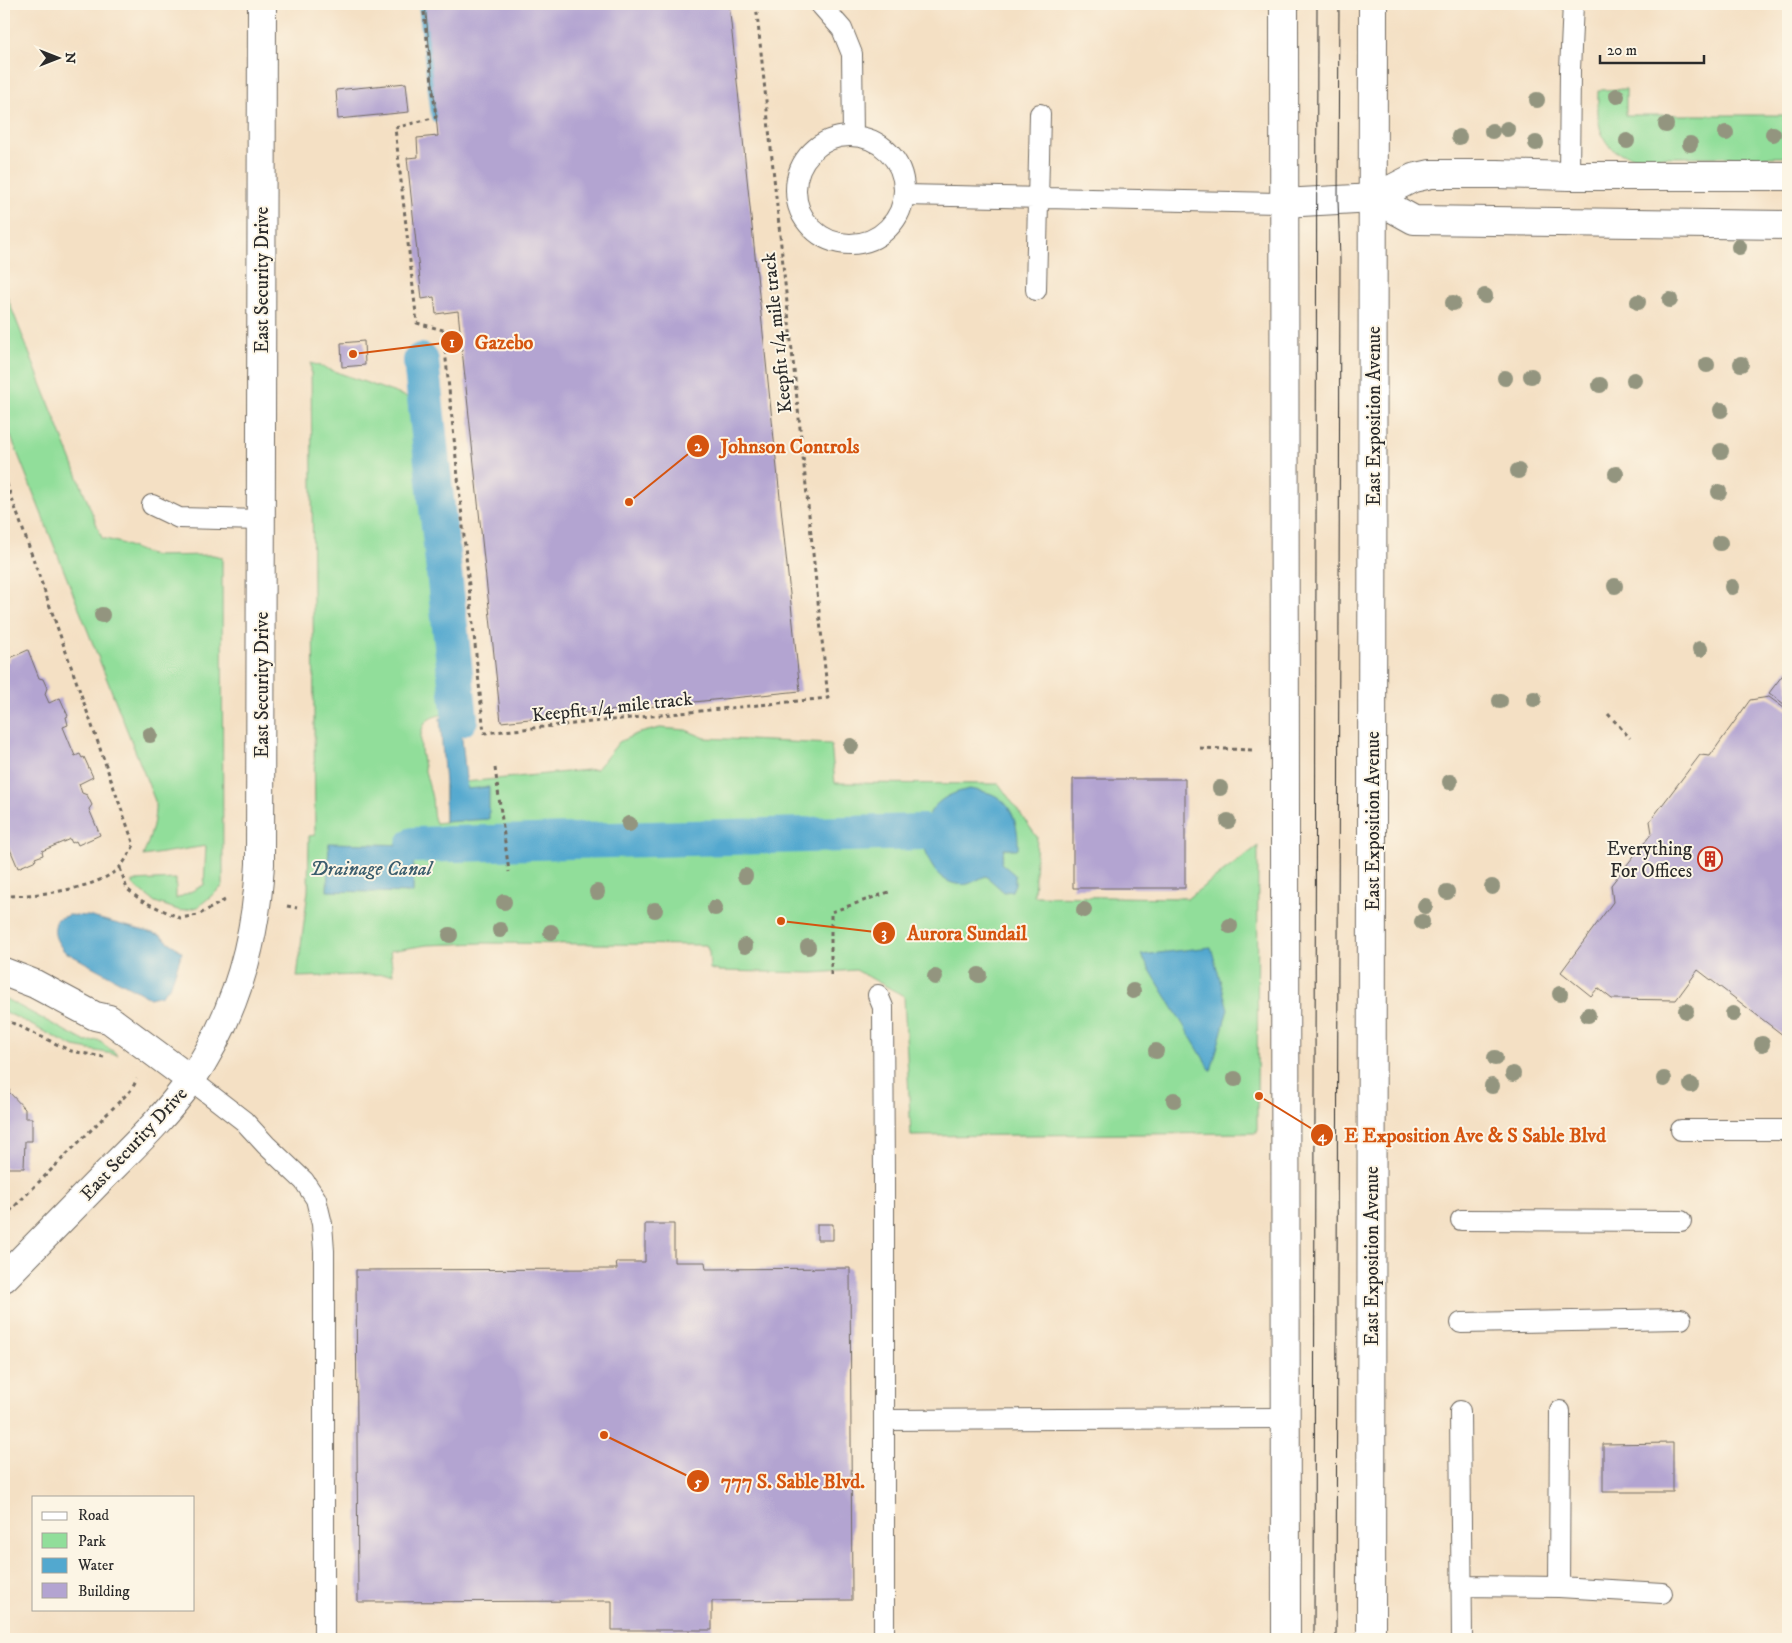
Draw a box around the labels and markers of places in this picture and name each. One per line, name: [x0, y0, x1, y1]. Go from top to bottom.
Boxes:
callout: Gazebo: [440, 324, 543, 359]
callout: Johnson Controls: [685, 428, 869, 463]
place label: Everything For Offices: [1607, 838, 1693, 883]
building icon: Everything For Offices: [1697, 846, 1723, 872]
callout: Aurora Sundail: [872, 915, 1037, 950]
callout: E Exposition Ave & S Sable Blvd: [1310, 1118, 1616, 1153]
callout: 777 S. Sable Blvd.: [685, 1464, 875, 1499]

